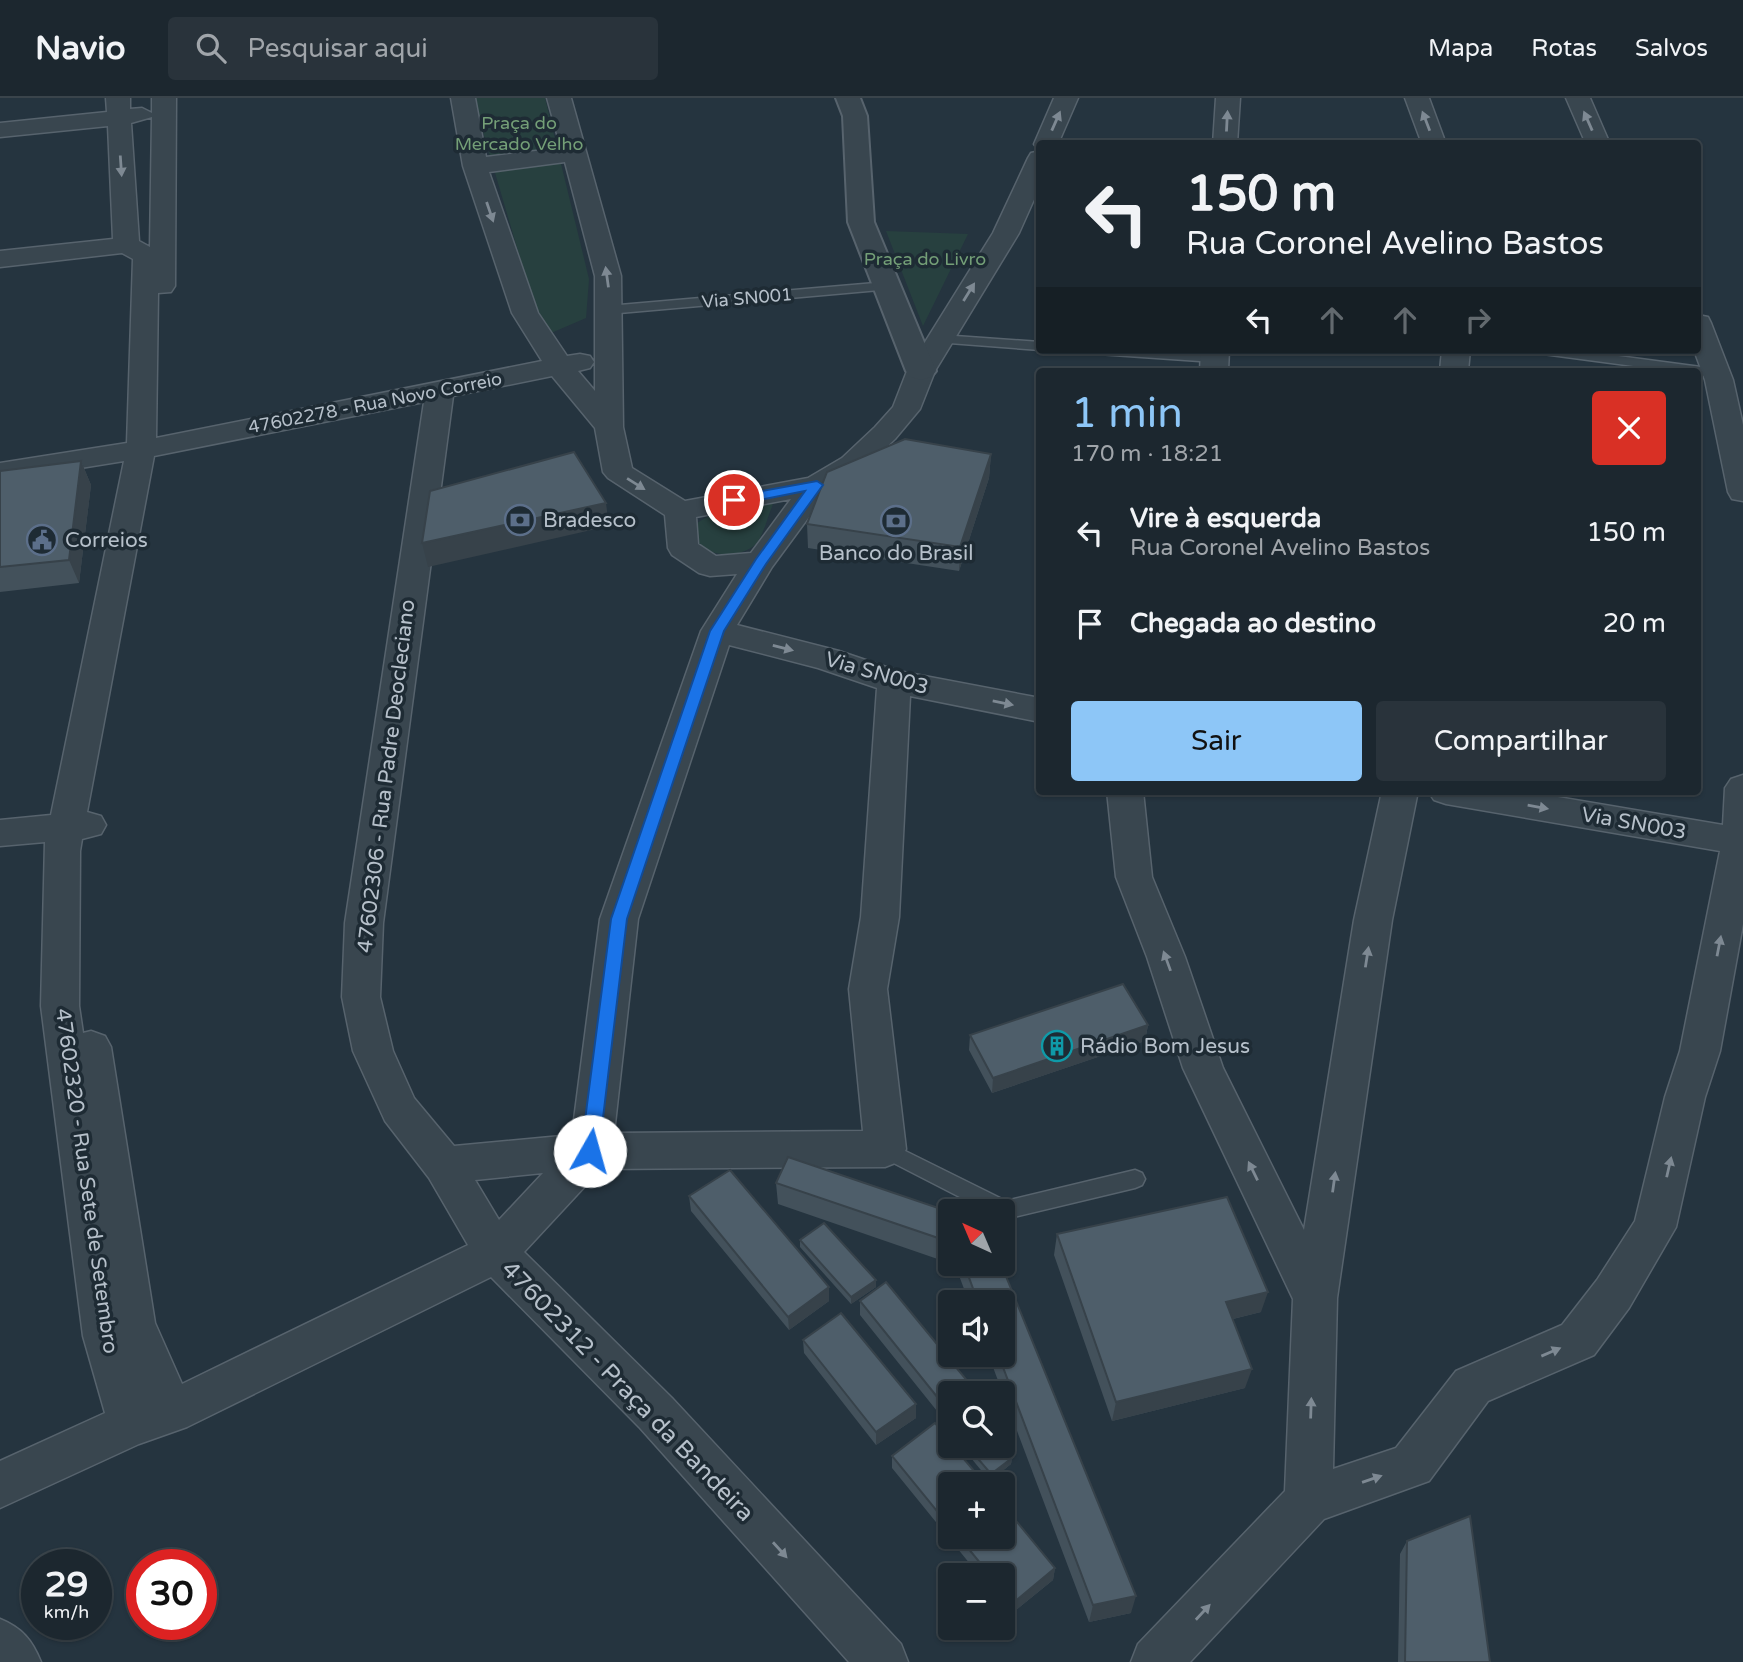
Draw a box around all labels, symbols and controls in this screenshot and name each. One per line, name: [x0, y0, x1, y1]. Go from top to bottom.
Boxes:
search box: [168, 17, 658, 80]
text: Navio: [35, 29, 126, 68]
icon: search: [192, 29, 230, 67]
text: Pesquisar aqui: [248, 33, 428, 64]
text: Mapa: [1428, 34, 1493, 63]
text: Rotas: [1531, 34, 1597, 63]
text: Salvos: [1635, 34, 1708, 63]
one-way arrow: [1221, 110, 1232, 132]
one-way arrow: [1420, 110, 1431, 131]
one-way arrow: [1050, 111, 1062, 131]
one-way arrow: [1582, 111, 1594, 131]
park label: Praça do Mercado Velho: [455, 112, 583, 155]
one-way arrow: [116, 155, 127, 177]
text: 150 m: [1186, 165, 1336, 224]
icon: left: [1071, 168, 1162, 259]
one-way arrow: [485, 201, 496, 222]
text: Rua Coronel Avelino Bastos: [1186, 225, 1604, 263]
park label: Praça do Livro: [864, 248, 986, 270]
one-way arrow: [601, 266, 612, 288]
street label: Via SN001: [701, 283, 793, 313]
one-way arrow: [963, 283, 976, 302]
icon: left: [1240, 301, 1278, 339]
icon: ahead: [1313, 301, 1351, 339]
icon: ahead: [1386, 301, 1424, 339]
icon: right: [1459, 301, 1497, 339]
street label: 47602278 - Rua Novo Correio: [246, 368, 504, 438]
text: 1 min: [1071, 388, 1183, 439]
button: close: [1592, 391, 1666, 465]
text: 170 m · 18:21: [1071, 440, 1223, 468]
pin: [704, 470, 764, 530]
one-way arrow: [627, 477, 646, 490]
icon: arrive: [715, 481, 753, 519]
bank icon: Bradesco: [503, 503, 537, 537]
text: Vire à esquerda: [1130, 503, 1321, 534]
bank icon: Banco do Brasil: [879, 504, 913, 538]
place label: Bradesco: [543, 508, 636, 533]
icon: left: [1071, 514, 1109, 552]
text: 150 m: [1586, 517, 1666, 548]
public building icon: Correios: [25, 523, 59, 557]
place label: Correios: [65, 528, 148, 553]
text: Rua Coronel Avelino Bastos: [1130, 534, 1430, 562]
place label: Banco do Brasil: [819, 541, 973, 566]
street label: 47602306 - Rua Padre Deocleciano: [352, 598, 421, 954]
icon: arrive: [1071, 605, 1109, 643]
text: Chegada ao destino: [1130, 608, 1376, 639]
text: 20 m: [1603, 608, 1666, 639]
one-way arrow: [772, 643, 794, 654]
street label: Via SN003: [822, 647, 931, 700]
one-way arrow: [992, 698, 1014, 709]
button: Sair: [1071, 701, 1362, 781]
button: Compartilhar: [1376, 701, 1666, 781]
one-way arrow: [1527, 802, 1549, 813]
street label: Via SN003: [1579, 802, 1688, 845]
one-way arrow: [1714, 935, 1725, 957]
one-way arrow: [1362, 946, 1373, 968]
one-way arrow: [1161, 950, 1172, 971]
street label: 47602320 - Rua Sete de Setembro: [50, 1007, 123, 1355]
building icon: Rádio Bom Jesus: [1040, 1029, 1074, 1063]
place label: Rádio Bom Jesus: [1080, 1034, 1250, 1059]
position arrow: [553, 1114, 627, 1188]
one-way arrow: [1663, 1156, 1674, 1178]
one-way arrow: [1247, 1161, 1259, 1181]
one-way arrow: [1329, 1171, 1340, 1193]
north arrow: [938, 1199, 1015, 1276]
map controls: [938, 1199, 1015, 1640]
street label: 47602312 - Praça da Bandeira: [495, 1255, 760, 1528]
button: sound: [938, 1290, 1015, 1367]
one-way arrow: [1541, 1346, 1562, 1357]
button: search: [938, 1381, 1015, 1458]
one-way arrow: [1306, 1397, 1317, 1419]
button: +: [938, 1472, 1015, 1549]
one-way arrow: [1362, 1473, 1383, 1484]
one-way arrow: [772, 1541, 788, 1559]
speed limit sign: 30: [126, 1549, 217, 1640]
button: −: [938, 1563, 1015, 1640]
text: 29: [45, 1564, 88, 1606]
text: km/h: [44, 1601, 89, 1623]
one-way arrow: [1194, 1604, 1210, 1621]

